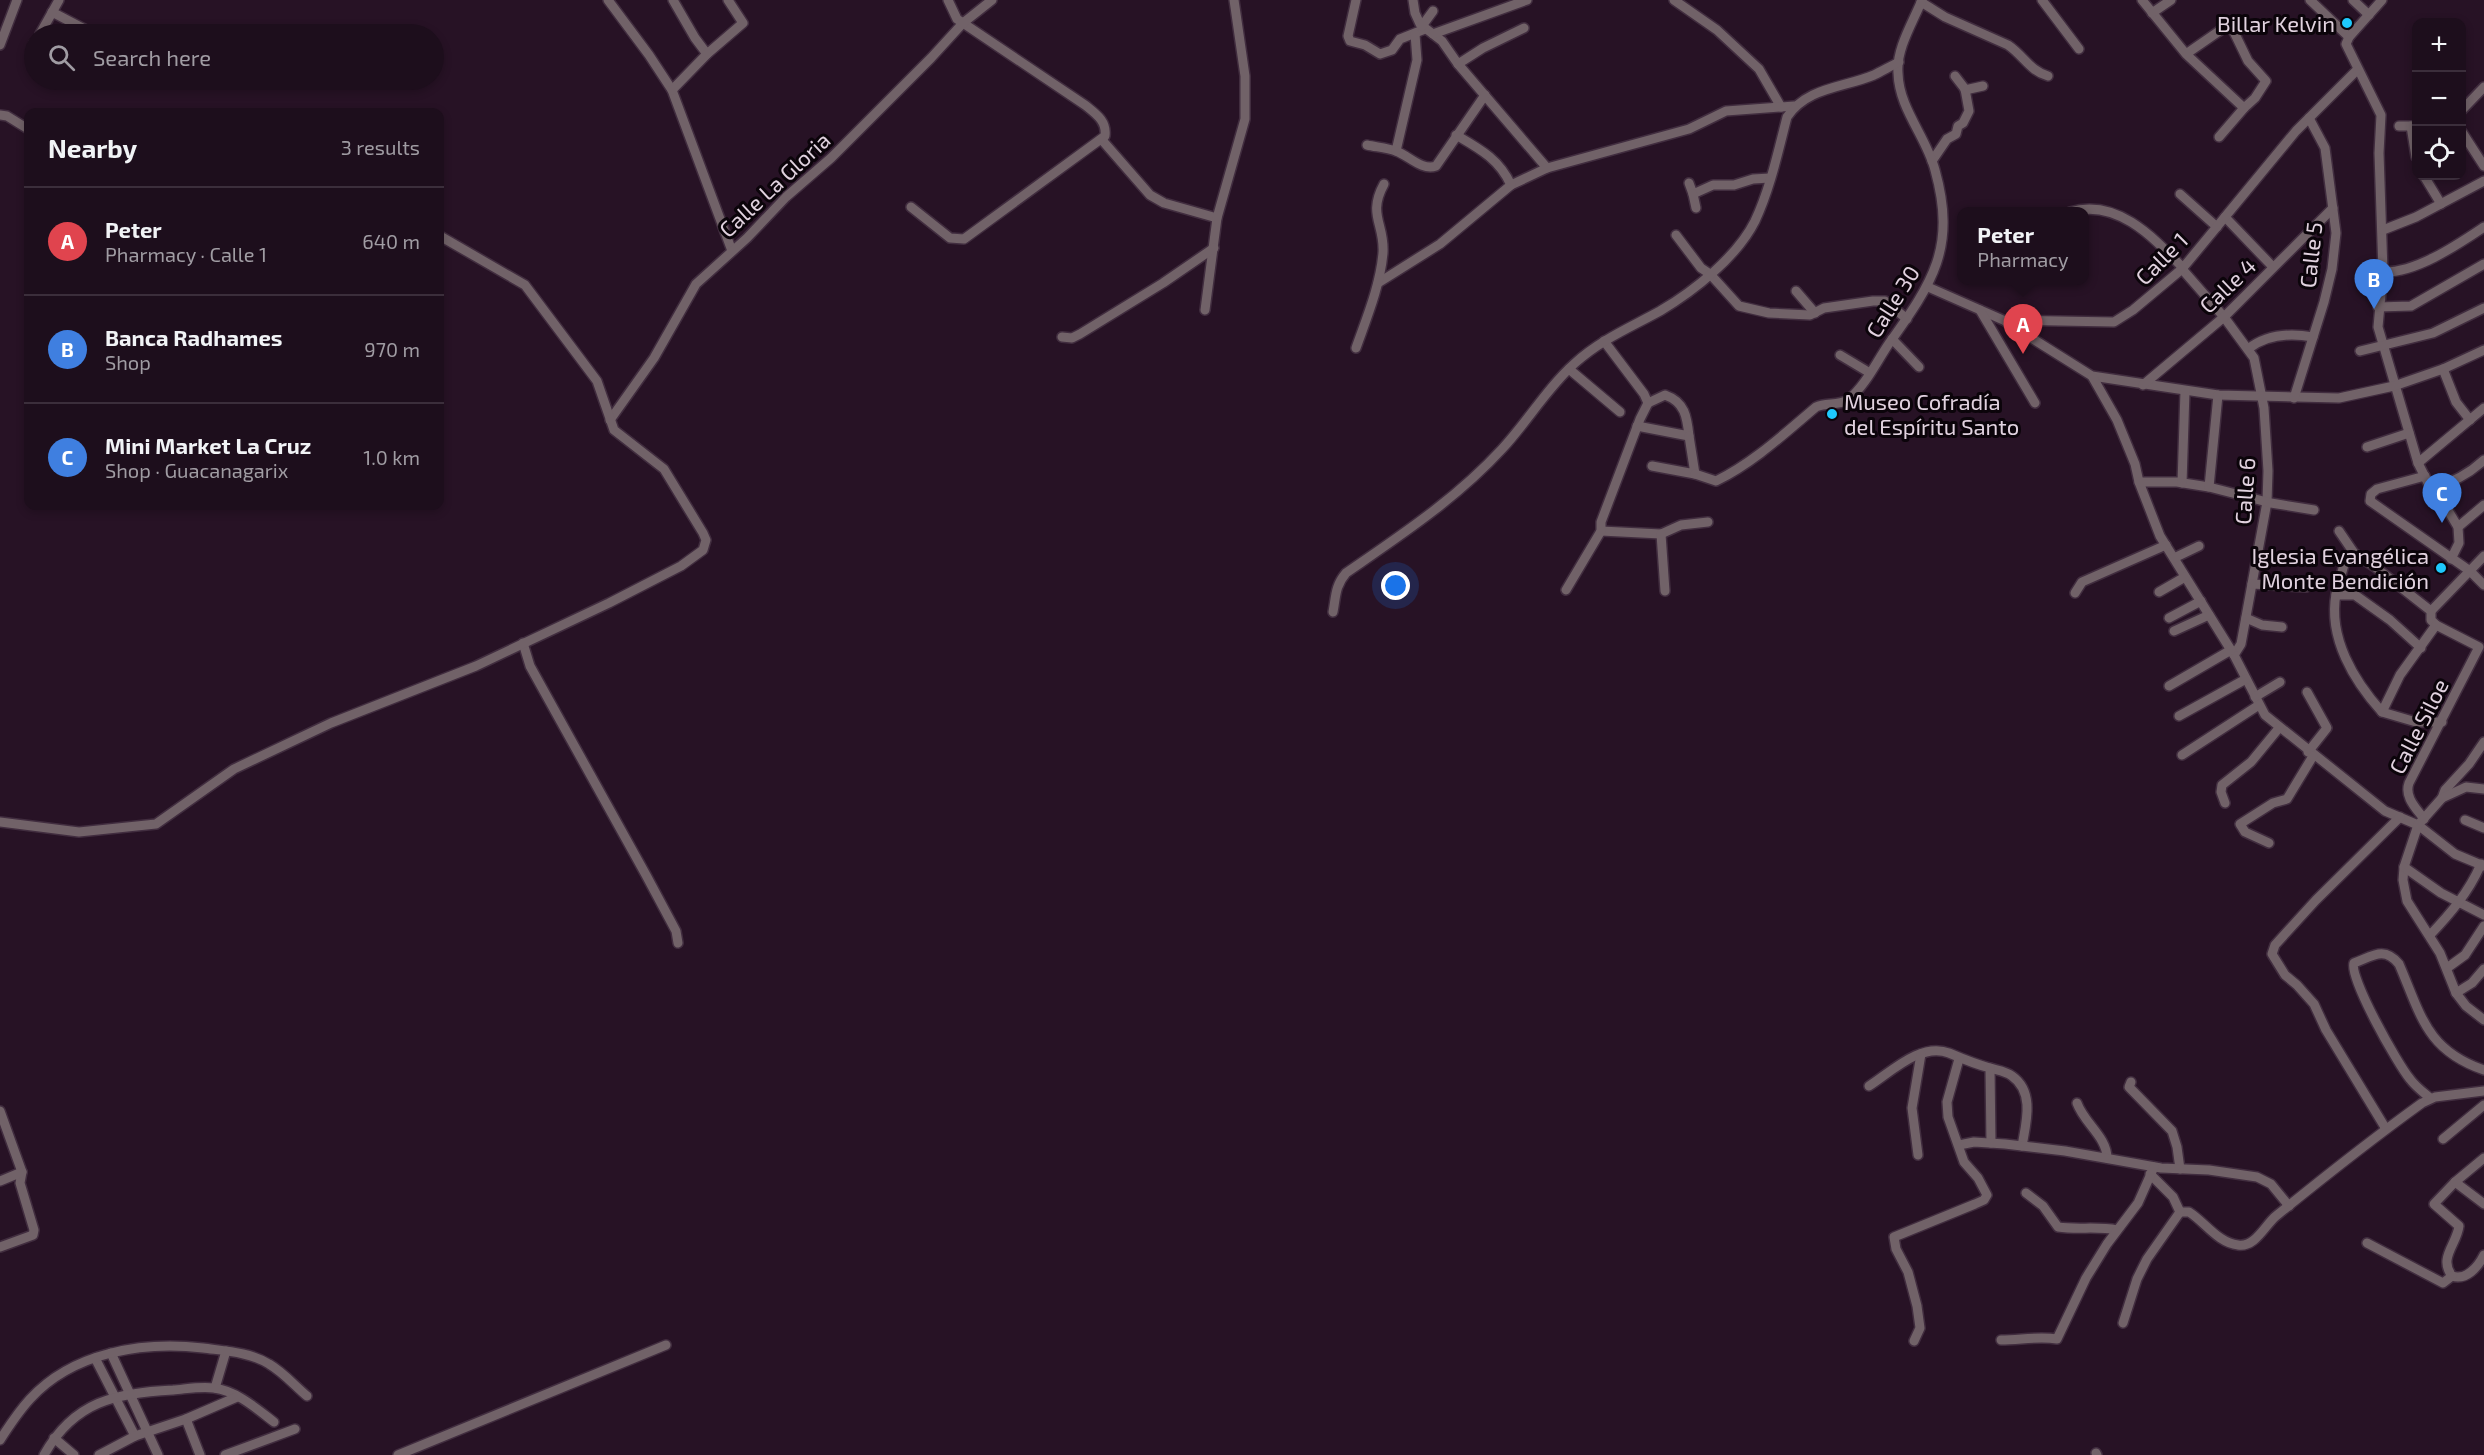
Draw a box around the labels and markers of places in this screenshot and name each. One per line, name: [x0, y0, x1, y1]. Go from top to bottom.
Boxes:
place label: Billar Kelvin: [2217, 10, 2335, 36]
marker: Billar Kelvin: [2340, 16, 2354, 30]
pin: B: [2354, 260, 2394, 309]
pin: A: [2004, 304, 2042, 354]
place label: Museo Cofradía del Espíritu Santo: [1844, 388, 2019, 439]
marker: Museo Cofradía del Espíritu Santo: [1825, 407, 1839, 421]
pin: C: [2422, 474, 2462, 523]
place label: Iglesia Evangélica Monte Bendición: [2251, 542, 2429, 593]
marker: Iglesia Evangélica Monte Bendición: [2434, 561, 2448, 575]

